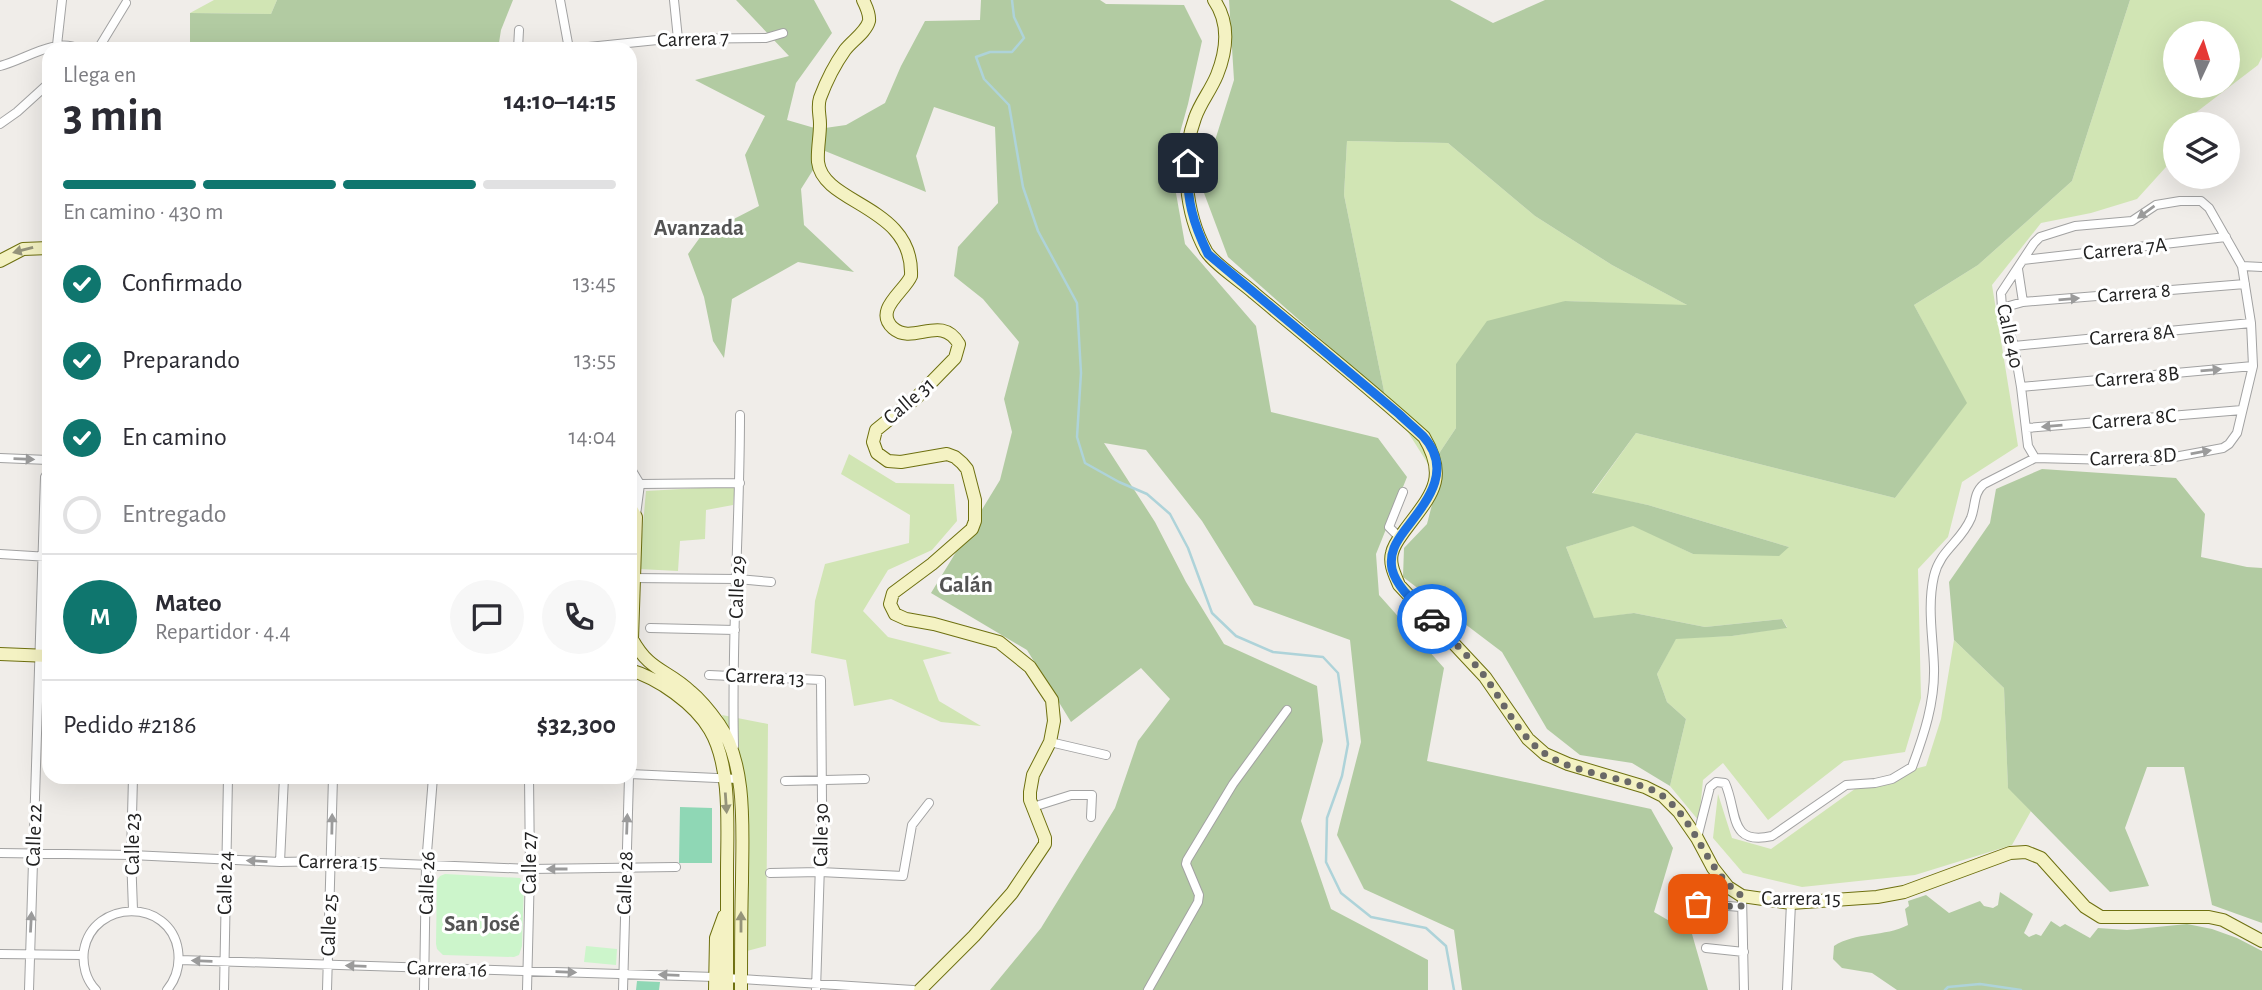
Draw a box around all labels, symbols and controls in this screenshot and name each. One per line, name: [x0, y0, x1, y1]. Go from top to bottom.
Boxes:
north arrow: [2163, 21, 2240, 98]
map controls: [2163, 21, 2240, 189]
street label: Carrera 7: [657, 27, 730, 51]
text: Llega en: [63, 64, 136, 87]
text: 14:10–14:15: [504, 88, 616, 114]
text: 3 min: [63, 93, 163, 139]
button: layers: [2163, 112, 2240, 189]
pin: [1158, 133, 1218, 193]
icon: home: [1169, 144, 1207, 182]
text: En camino · 430 m: [63, 201, 223, 224]
one-way arrow: [2137, 205, 2155, 219]
district label: Avanzada: [654, 217, 744, 240]
street label: Carrera 7A: [2082, 234, 2168, 264]
one-way arrow: [12, 245, 34, 256]
icon: check: [63, 265, 101, 303]
text: Confirmado: [122, 270, 243, 296]
text: 13:45: [573, 272, 616, 295]
street label: Carrera 8: [2097, 279, 2171, 307]
one-way arrow: [2059, 293, 2081, 304]
street label: Calle 40: [1993, 302, 2027, 370]
street label: Carrera 8A: [2089, 321, 2175, 349]
icon: check: [63, 342, 101, 380]
text: Preparando: [122, 347, 240, 373]
text: 13:55: [574, 349, 616, 372]
street label: Carrera 8B: [2094, 363, 2180, 391]
one-way arrow: [2200, 364, 2222, 375]
street label: Calle 31: [879, 373, 939, 429]
street label: Carrera 8C: [2091, 405, 2177, 433]
icon: check: [63, 419, 101, 457]
one-way arrow: [2041, 421, 2063, 432]
text: En camino: [122, 424, 227, 450]
text: 14:04: [569, 426, 616, 449]
street label: Carrera 8D: [2089, 444, 2177, 470]
one-way arrow: [2190, 446, 2212, 457]
one-way arrow: [13, 453, 35, 464]
text: Entregado: [122, 501, 227, 527]
street label: Calle 29: [725, 555, 749, 619]
district label: Galán: [939, 574, 993, 597]
button: chat: [450, 580, 524, 654]
button: phone: [542, 580, 616, 654]
courier: [1397, 584, 1467, 654]
text: Mateo: [155, 590, 222, 616]
icon: car: [1413, 600, 1451, 638]
text: M: [90, 604, 110, 630]
text: Repartidor · 4.4: [155, 621, 291, 644]
street label: Carrera 13: [725, 664, 805, 690]
text: Pedido #2186: [63, 712, 196, 738]
text: $32,300: [537, 712, 616, 738]
one-way arrow: [721, 792, 732, 814]
street label: Calle 22: [22, 803, 46, 867]
street label: Calle 30: [810, 803, 832, 867]
street label: Calle 23: [122, 813, 143, 875]
one-way arrow: [326, 813, 338, 835]
one-way arrow: [621, 813, 633, 835]
street label: Calle 27: [519, 832, 540, 894]
street label: Calle 24: [214, 851, 236, 915]
street label: Carrera 15: [298, 851, 378, 873]
street label: Calle 26: [415, 851, 439, 915]
street label: Calle 28: [613, 851, 637, 915]
one-way arrow: [245, 855, 267, 866]
one-way arrow: [546, 863, 568, 875]
pin: [1668, 874, 1728, 934]
icon: bag: [1679, 885, 1717, 923]
street label: Carrera 15: [1761, 888, 1841, 909]
street label: Calle 25: [317, 893, 341, 957]
one-way arrow: [26, 911, 37, 933]
one-way arrow: [736, 911, 747, 933]
district label: San José: [444, 913, 520, 936]
one-way arrow: [191, 956, 213, 967]
street label: Carrera 16: [406, 957, 488, 981]
one-way arrow: [344, 960, 366, 972]
one-way arrow: [555, 967, 577, 978]
one-way arrow: [658, 970, 680, 981]

